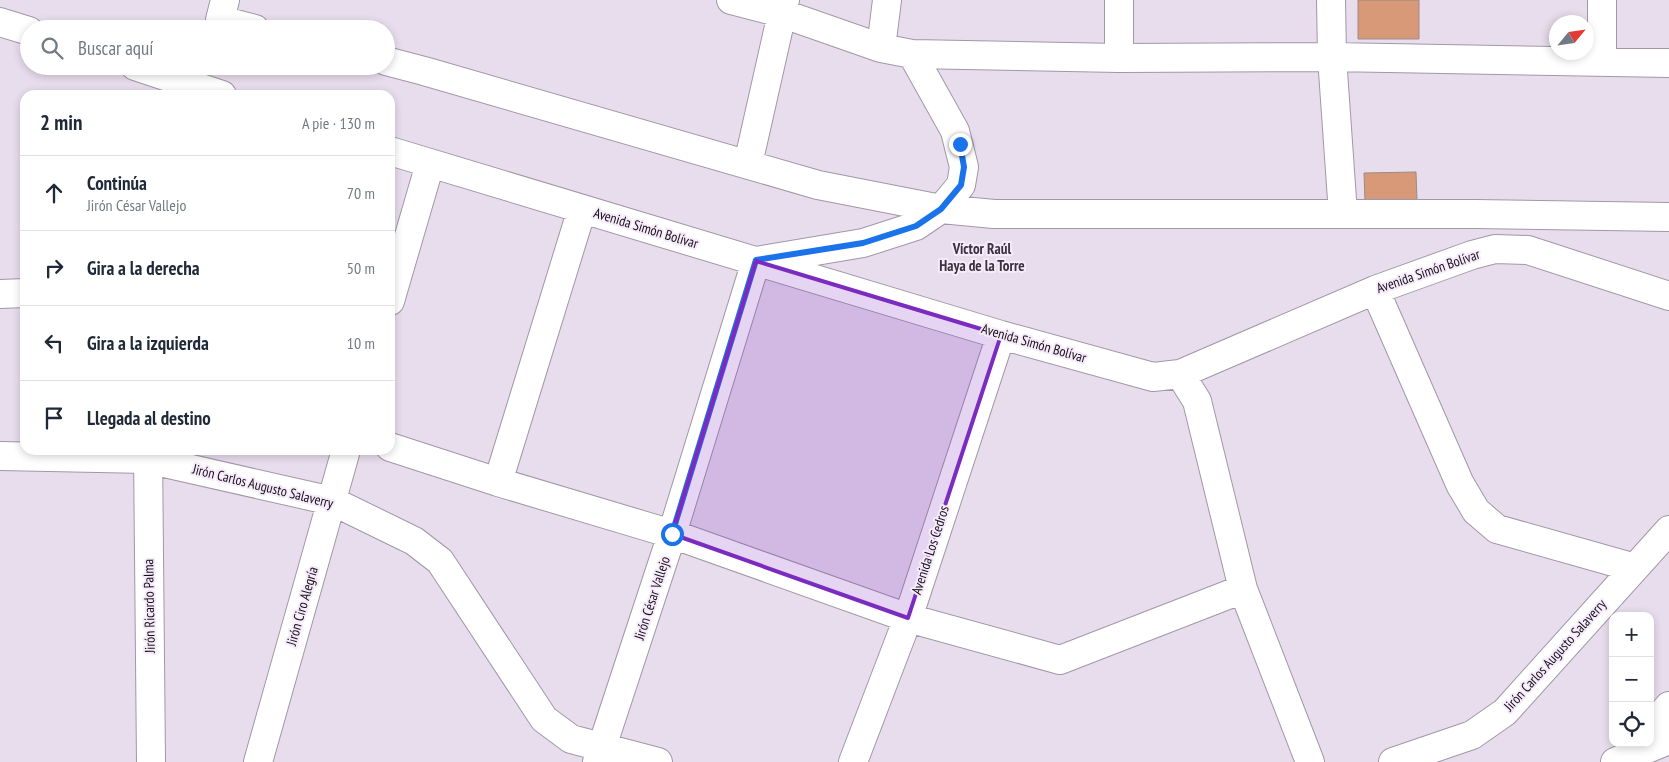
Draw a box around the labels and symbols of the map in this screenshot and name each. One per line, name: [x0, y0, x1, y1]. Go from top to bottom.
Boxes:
north arrow: [1549, 15, 1594, 60]
route end: [949, 133, 972, 156]
street label: Avenida Simón Bolívar: [592, 204, 701, 252]
district label: Víctor Raúl Haya de la Torre: [939, 239, 1025, 275]
street label: Avenida Simón Bolívar: [1374, 245, 1482, 297]
street label: Avenida Simón Bolívar: [979, 319, 1089, 367]
street label: Jirón Carlos Augusto Salaverry: [190, 460, 336, 512]
street label: Avenida Los Cedros: [907, 503, 953, 597]
route start: [661, 523, 684, 546]
street label: Jirón César Vallejo: [630, 554, 674, 643]
street label: Jirón Ricardo Palma: [139, 559, 159, 654]
street label: Jirón Ciro Alegría: [282, 564, 322, 649]
street label: Jirón Carlos Augusto Salaverry: [1499, 595, 1611, 716]

